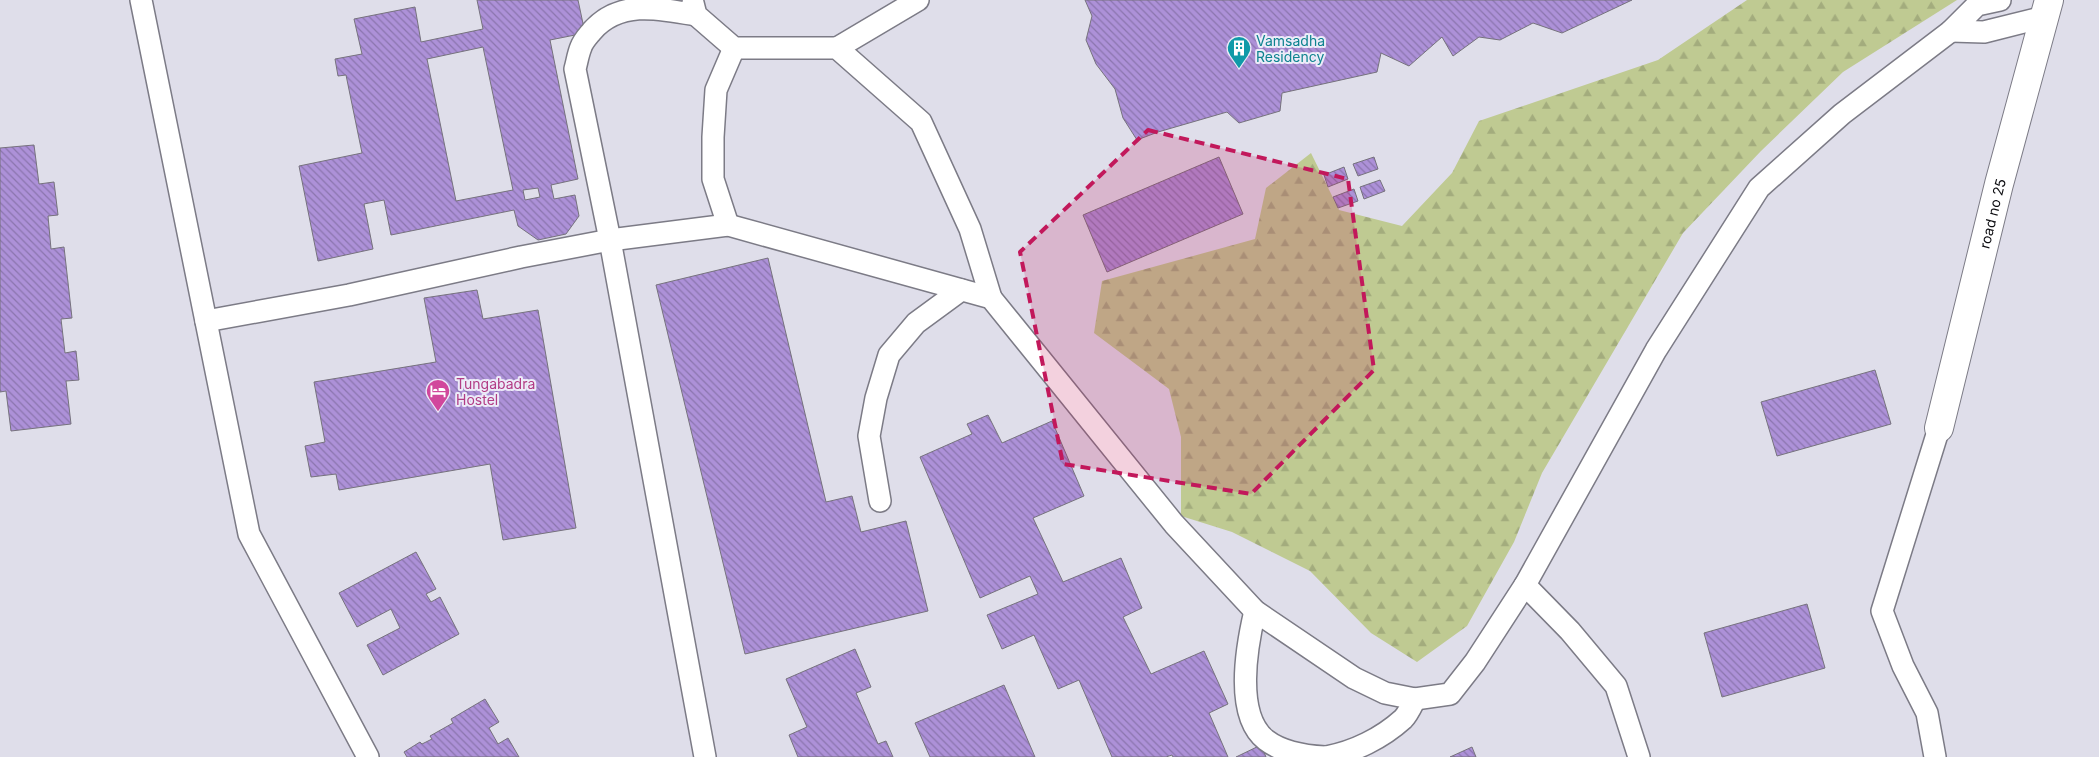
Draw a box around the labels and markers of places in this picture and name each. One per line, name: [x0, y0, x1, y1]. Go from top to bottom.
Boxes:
place label: Vamsadha Residency: [1256, 32, 1325, 65]
building icon: Vamsadha Residency: [1226, 35, 1252, 69]
place label: Tungabadra Hostel: [456, 375, 535, 408]
hotel icon: Tungabadra Hostel: [425, 378, 451, 412]

